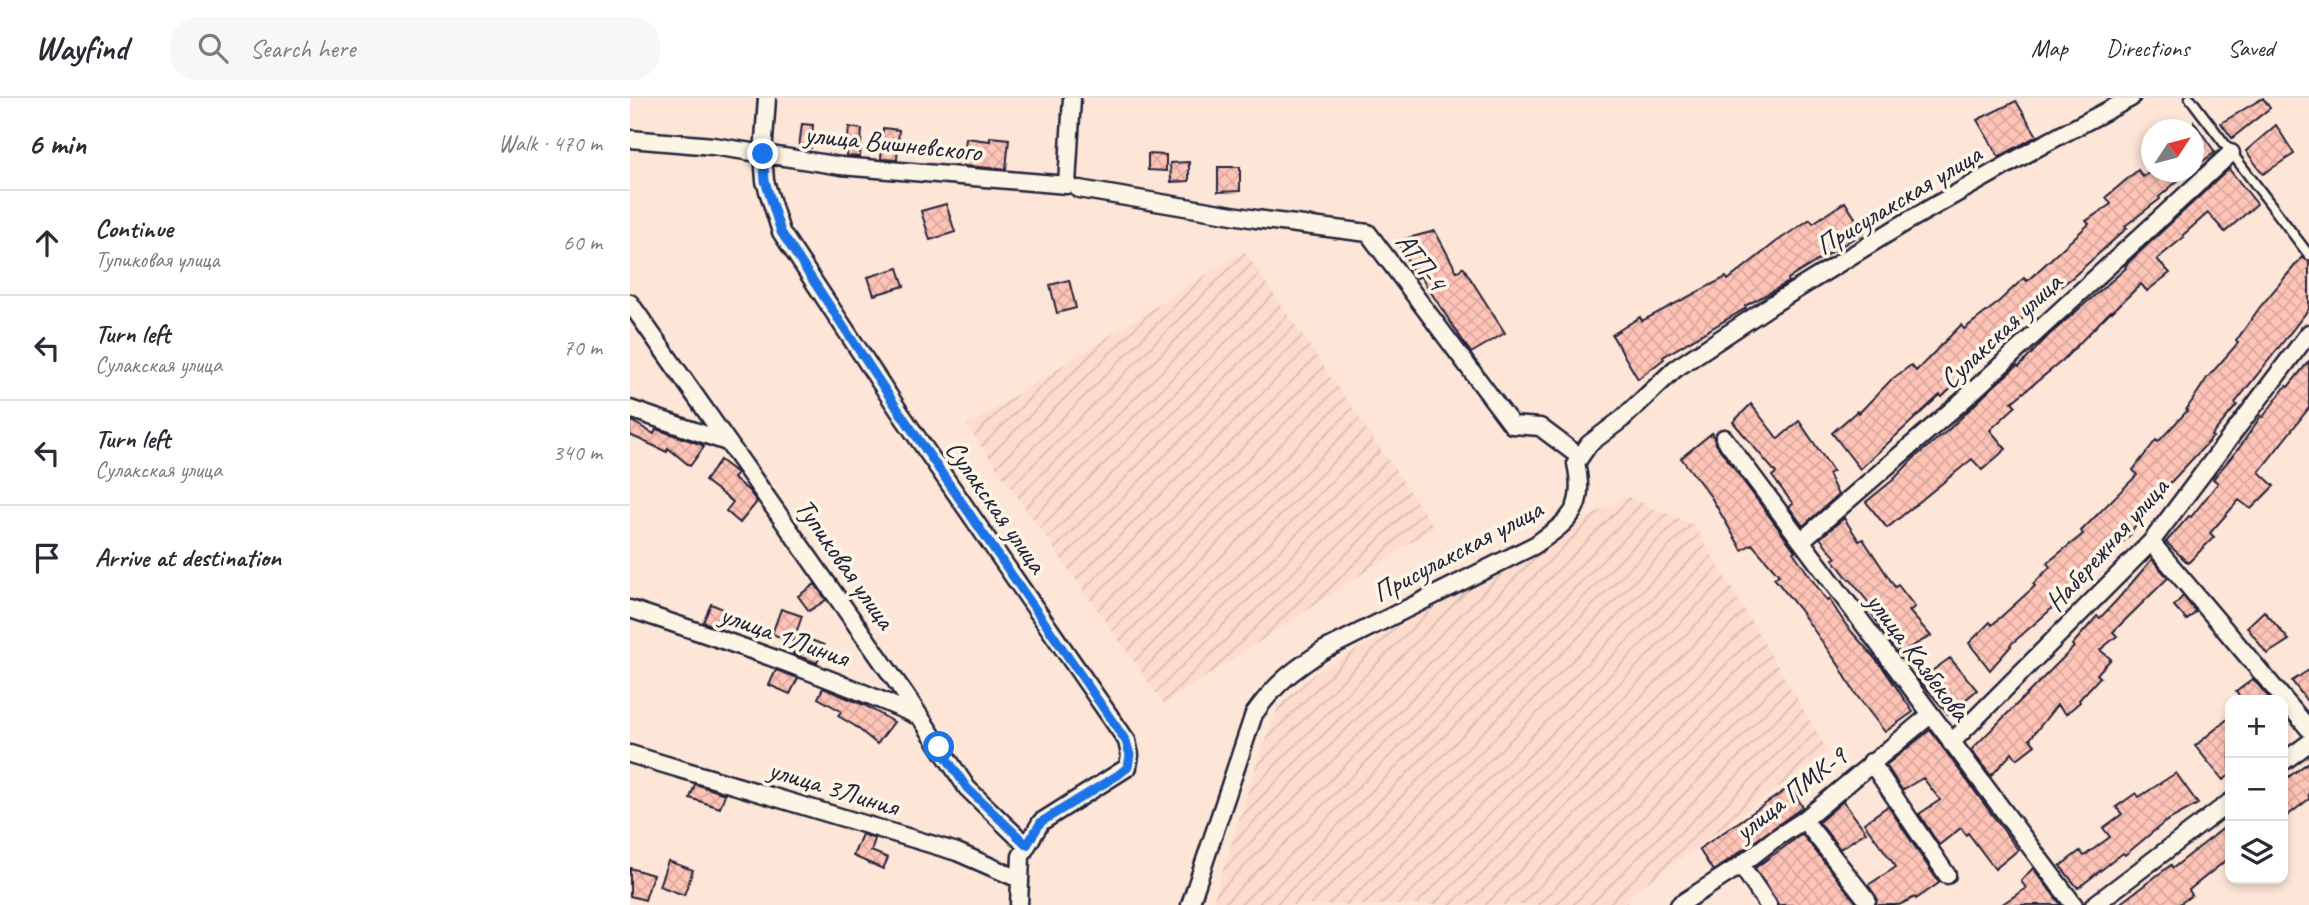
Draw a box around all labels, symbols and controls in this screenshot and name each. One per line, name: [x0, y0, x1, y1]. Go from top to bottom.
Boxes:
search box: [170, 17, 660, 80]
text: Wayfind: [35, 27, 128, 69]
icon: search: [194, 29, 232, 67]
text: Search here: [250, 32, 356, 65]
text: Map: [2031, 33, 2068, 63]
text: Directions: [2106, 33, 2189, 63]
text: Saved: [2227, 33, 2274, 63]
street label: улица Вишневского: [801, 116, 985, 169]
north arrow: [2141, 119, 2204, 182]
text: 6 min: [28, 125, 86, 163]
text: Walk · 470 m: [498, 129, 602, 158]
street label: Присулакская улица: [1809, 135, 1989, 263]
route end: [747, 138, 778, 169]
text: Continue: [95, 212, 173, 245]
icon: ahead: [28, 224, 66, 262]
street label: АТП-4: [1388, 225, 1456, 299]
text: 60 m: [563, 228, 602, 257]
text: Тупиковая улица: [95, 245, 220, 274]
street label: Сулакская улица: [1932, 264, 2070, 396]
text: Turn left: [95, 317, 170, 350]
icon: left: [28, 329, 66, 367]
text: 70 m: [563, 333, 602, 362]
text: Сулакская улица: [95, 350, 222, 379]
text: Turn left: [95, 422, 170, 455]
street label: Сулакская улица: [938, 433, 1056, 581]
icon: left: [28, 434, 66, 472]
text: 340 m: [553, 438, 602, 467]
text: Сулакская улица: [95, 455, 222, 484]
street label: Набережная улица: [2037, 469, 2177, 618]
street label: Присулакская улица: [1366, 490, 1550, 610]
street label: Тупиковая улица: [788, 491, 904, 637]
icon: arrive: [28, 539, 66, 577]
text: Arrive at destination: [95, 541, 281, 574]
street label: улица Казбекова: [1858, 583, 1979, 729]
street label: улица 1Линия: [714, 595, 856, 676]
map controls: [2225, 695, 2288, 884]
button: +: [2225, 695, 2288, 758]
route start: [923, 731, 954, 762]
street label: улица ПМК-9: [1725, 737, 1855, 849]
street label: улица 3Линия: [763, 751, 905, 825]
button: −: [2225, 758, 2288, 821]
button: layers: [2225, 821, 2288, 884]

